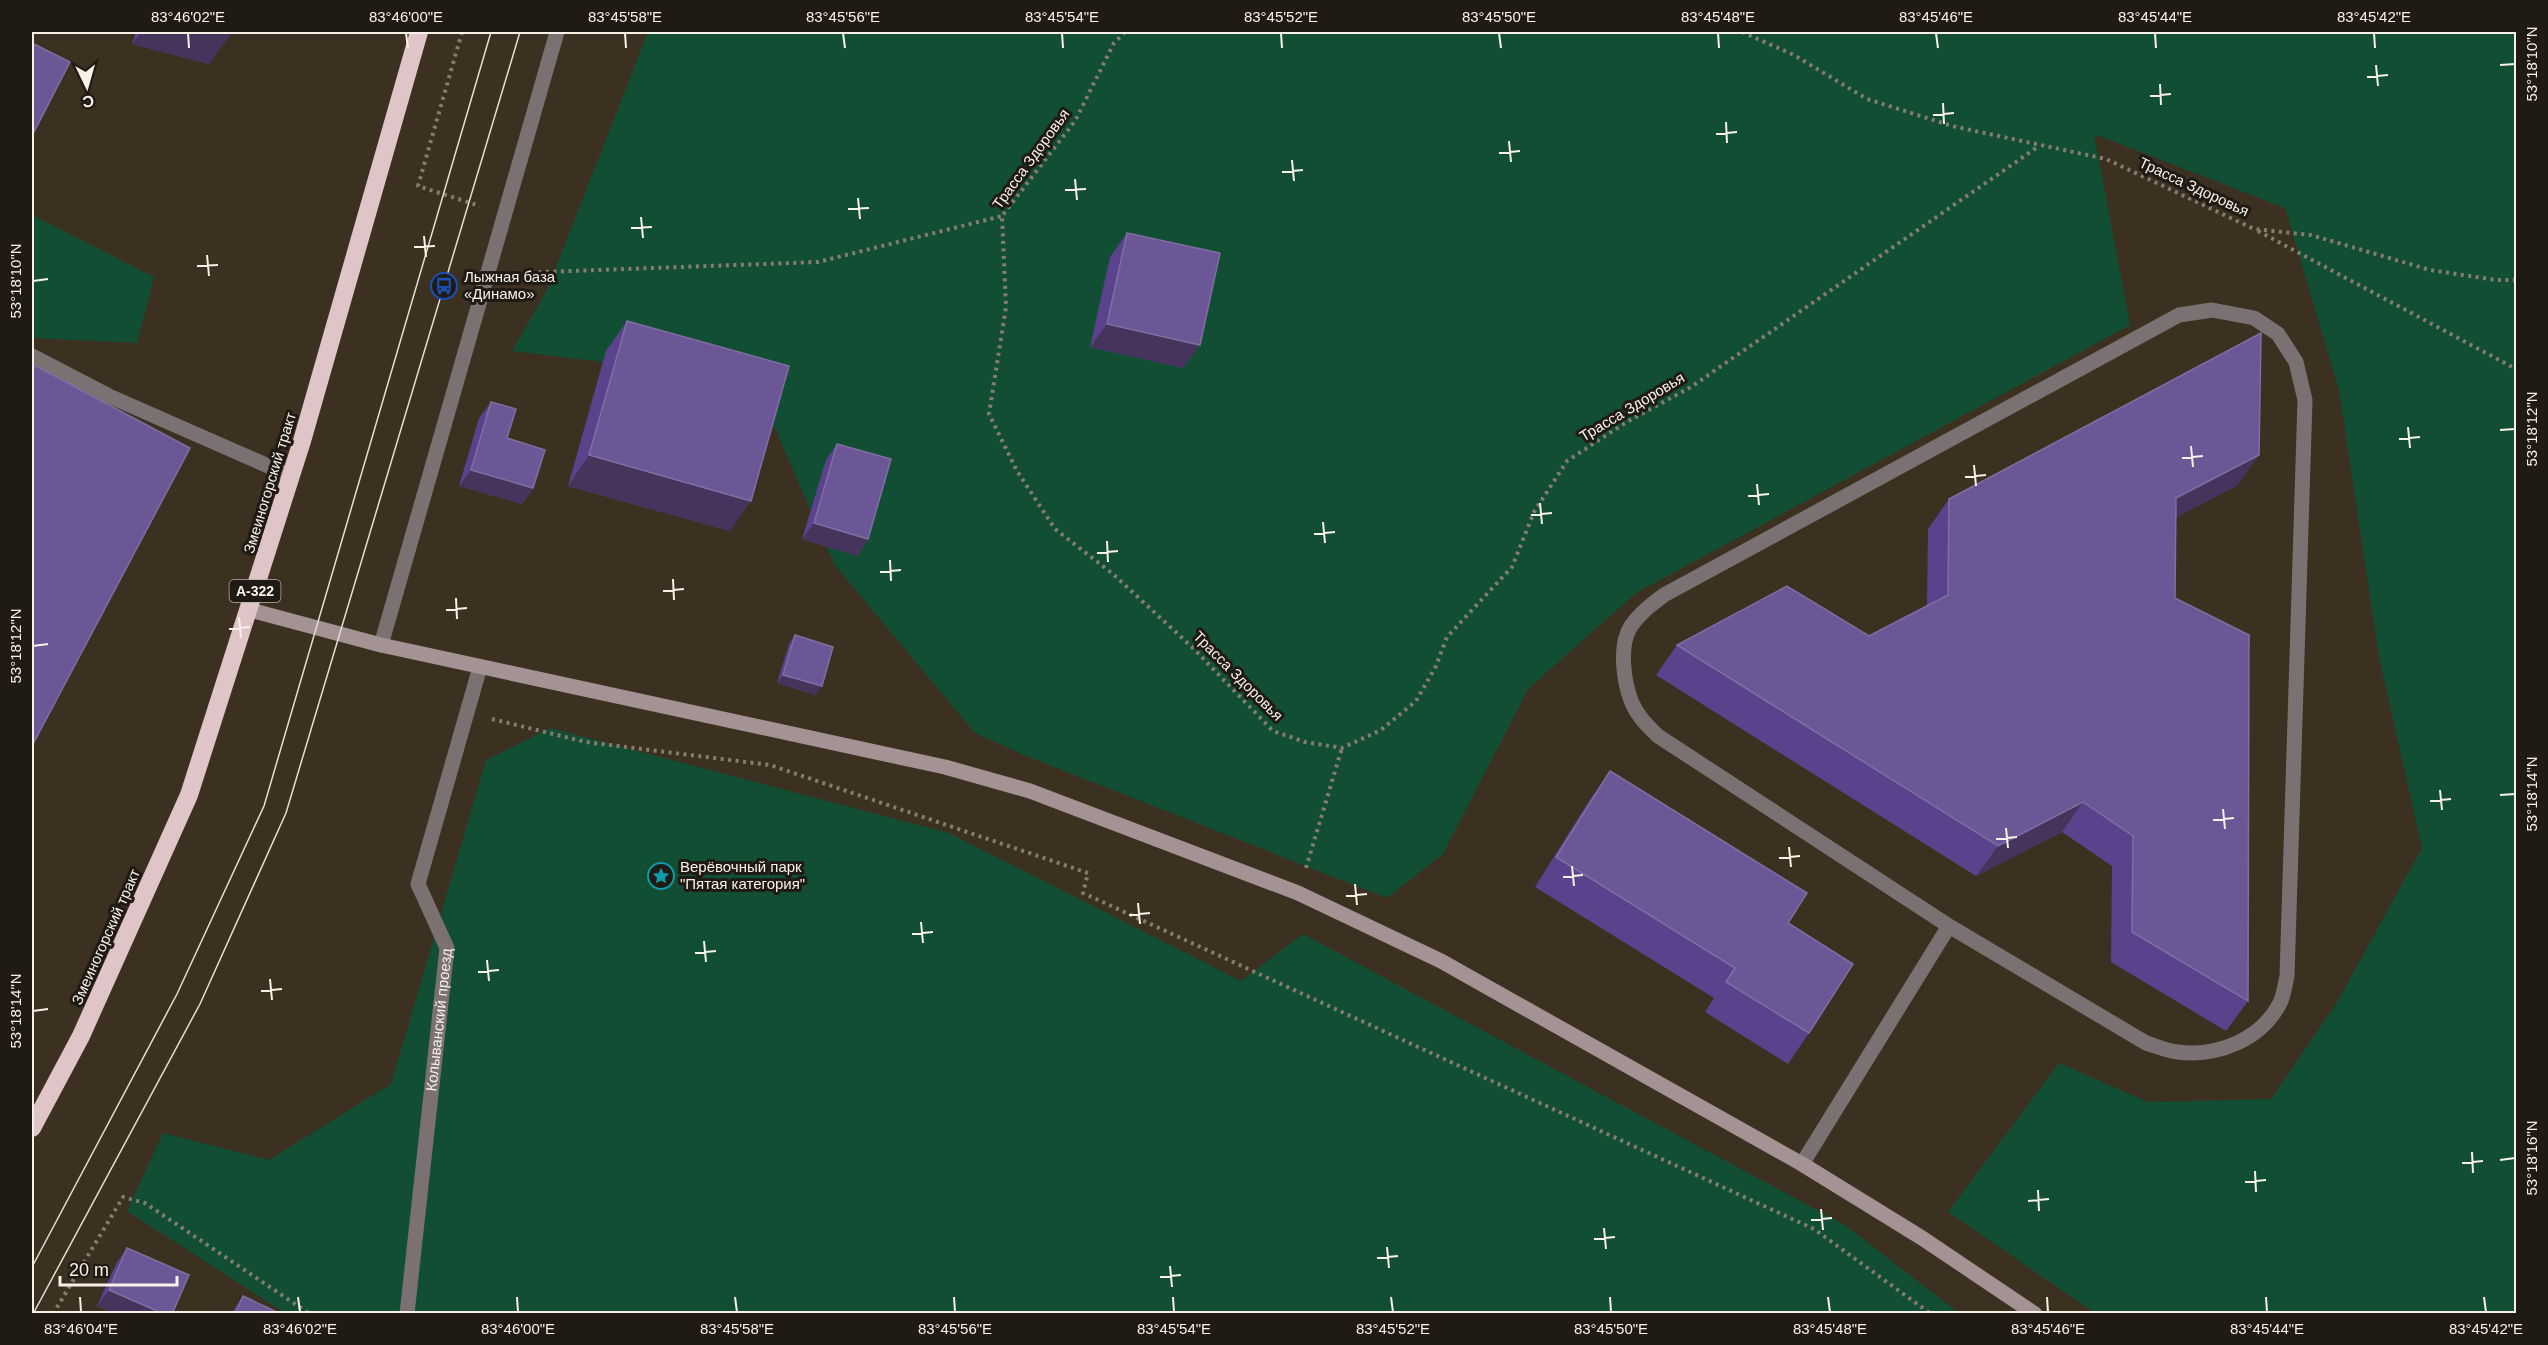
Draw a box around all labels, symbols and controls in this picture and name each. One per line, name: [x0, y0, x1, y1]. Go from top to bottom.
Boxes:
text: 83°46'02"E: [151, 8, 225, 25]
text: 83°46'00"E: [369, 8, 443, 25]
text: 83°45'58"E: [588, 8, 662, 25]
text: 83°45'56"E: [806, 8, 880, 25]
text: 83°45'54"E: [1025, 8, 1099, 25]
text: 83°45'52"E: [1244, 8, 1318, 25]
text: 83°45'50"E: [1462, 8, 1536, 25]
text: 83°45'48"E: [1681, 8, 1755, 25]
text: 83°45'46"E: [1899, 8, 1973, 25]
text: 83°45'44"E: [2118, 8, 2192, 25]
text: 83°45'42"E: [2337, 8, 2411, 25]
text: 53°18'10"N: [2523, 26, 2540, 102]
north arrow: [57, 57, 117, 117]
text: С: [81, 92, 95, 110]
street label: Трасса Здоровья: [989, 105, 1073, 212]
street label: Трасса Здоровья: [2137, 154, 2252, 219]
text: 53°18'10"N: [7, 243, 24, 319]
place label: Лыжная база «Динамо»: [464, 268, 556, 302]
bus stop icon: Лыжная база «Динамо»: [429, 271, 459, 301]
street label: Трасса Здоровья: [1576, 369, 1687, 445]
text: 53°18'12"N: [2523, 391, 2540, 467]
street label: Змеиногорский тракт: [240, 410, 299, 555]
road number: А-322: [230, 580, 280, 602]
text: 53°18'12"N: [7, 608, 24, 684]
street label: Трасса Здоровья: [1190, 627, 1287, 724]
text: 53°18'14"N: [2523, 756, 2540, 832]
place label: Верёвочный парк "Пятая категория": [680, 858, 805, 892]
place icon: Верёвочный парк "Пятая категория": [646, 861, 676, 891]
street label: Змеиногорский тракт: [68, 866, 143, 1007]
street label: Колыванский проезд: [422, 947, 455, 1092]
text: 53°18'14"N: [7, 973, 24, 1049]
text: 53°18'16"N: [2523, 1120, 2540, 1196]
scale bar: [60, 1249, 177, 1287]
text: 20 m: [69, 1260, 109, 1280]
text: 83°46'04"E: [44, 1320, 118, 1337]
text: 83°46'02"E: [263, 1320, 337, 1337]
text: 83°46'00"E: [481, 1320, 555, 1337]
text: 83°45'58"E: [700, 1320, 774, 1337]
text: 83°45'56"E: [918, 1320, 992, 1337]
text: 83°45'54"E: [1137, 1320, 1211, 1337]
text: 83°45'52"E: [1356, 1320, 1430, 1337]
text: 83°45'50"E: [1574, 1320, 1648, 1337]
text: 83°45'48"E: [1793, 1320, 1867, 1337]
text: 83°45'46"E: [2011, 1320, 2085, 1337]
text: 83°45'44"E: [2230, 1320, 2304, 1337]
text: 83°45'42"E: [2449, 1320, 2523, 1337]

